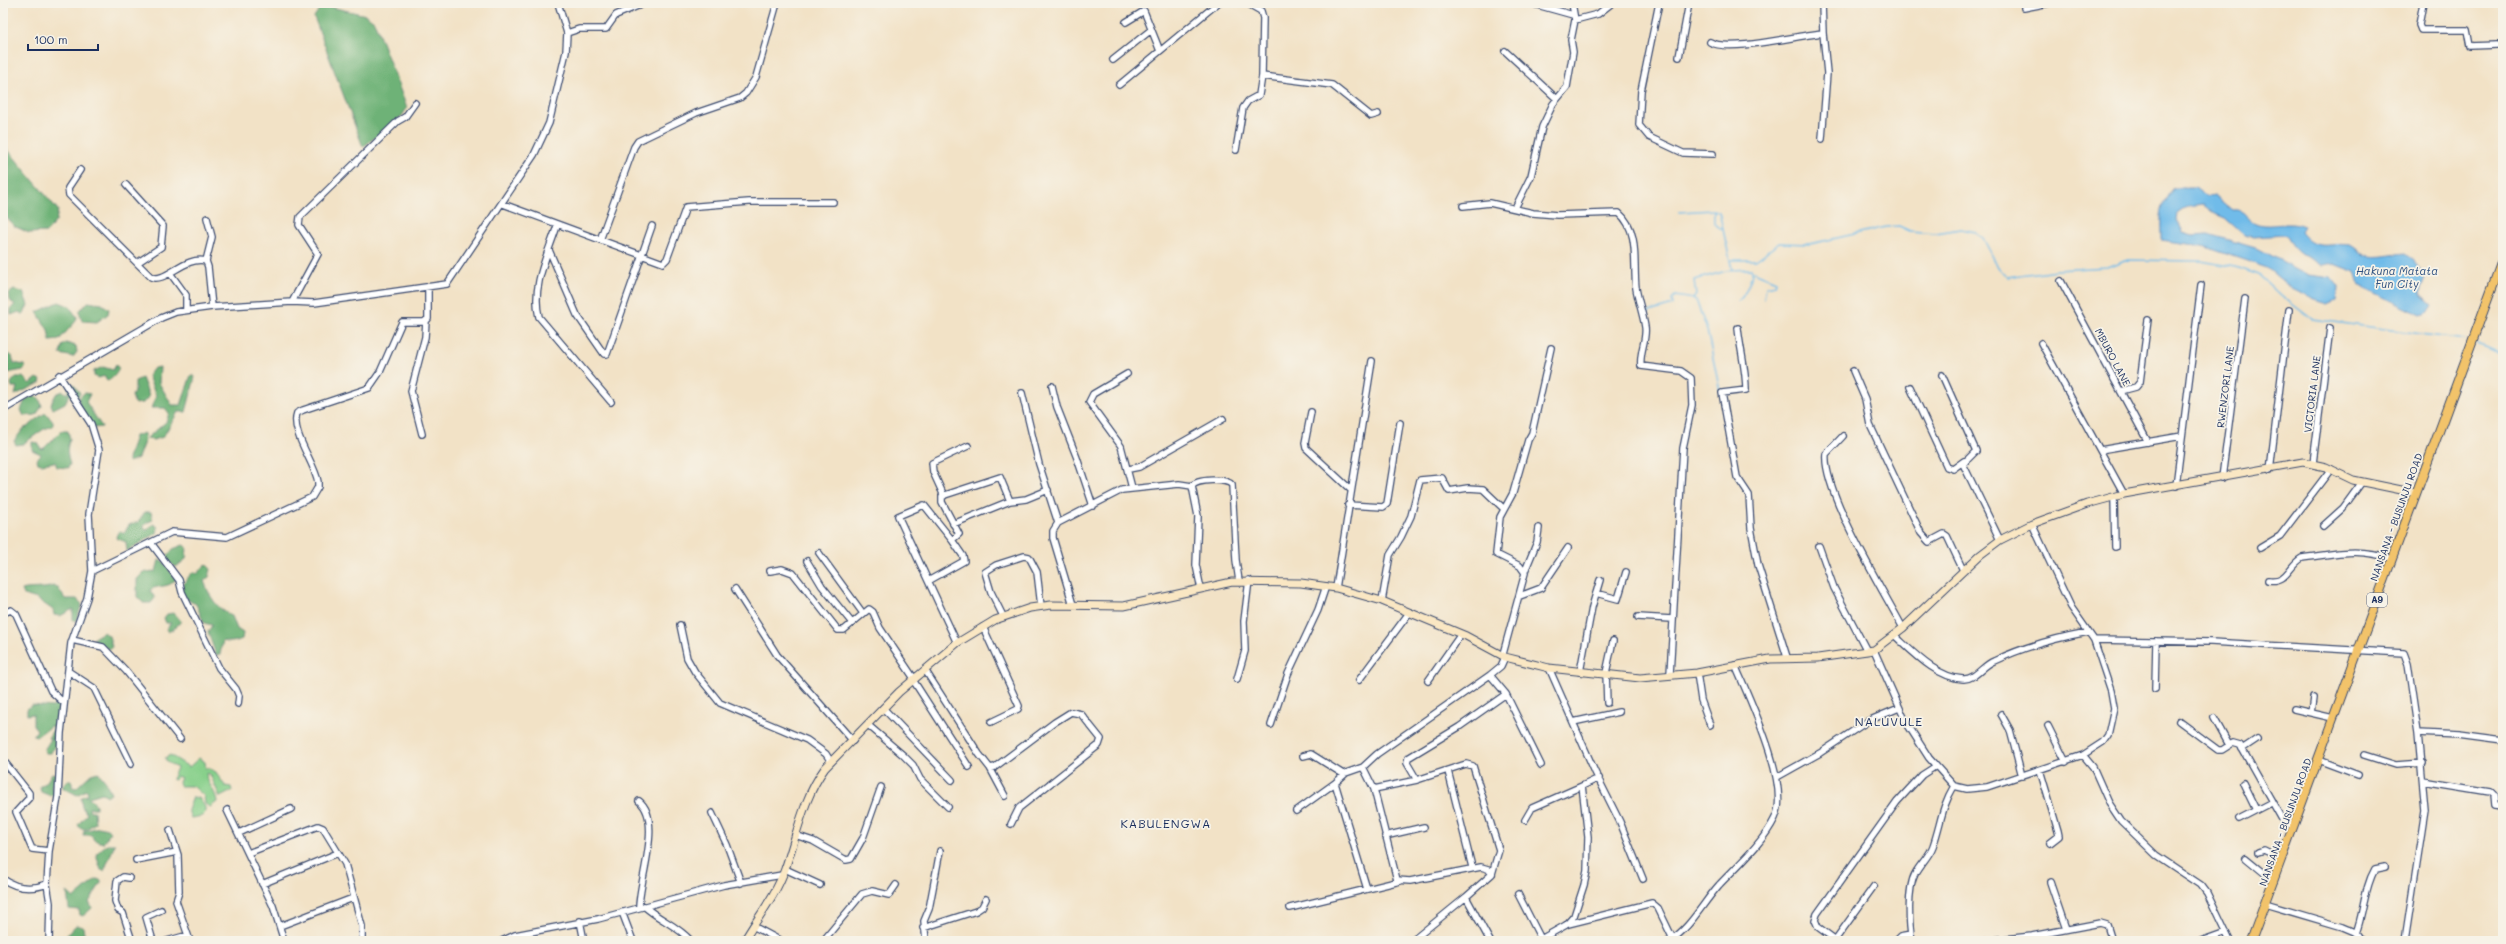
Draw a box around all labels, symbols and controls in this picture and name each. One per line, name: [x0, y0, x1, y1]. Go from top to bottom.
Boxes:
scale bar: [28, 26, 98, 52]
text: 100 m: [34, 31, 68, 47]
water label: Hakuna Matata Fun City: [2356, 263, 2438, 291]
street label: MBURO LANE: [2092, 326, 2134, 389]
street label: RWENZORI LANE: [2213, 345, 2237, 429]
street label: VICTORIA LANE: [2300, 354, 2324, 433]
street label: NANSANA - BUSUNJU ROAD: [2366, 451, 2426, 583]
road number: A9: [2367, 593, 2387, 607]
district label: NALUVULE: [1855, 713, 1923, 729]
street label: NANSANA - BUSUNJU ROAD: [2255, 756, 2315, 888]
district label: KABULENGWA: [1121, 815, 1211, 831]

